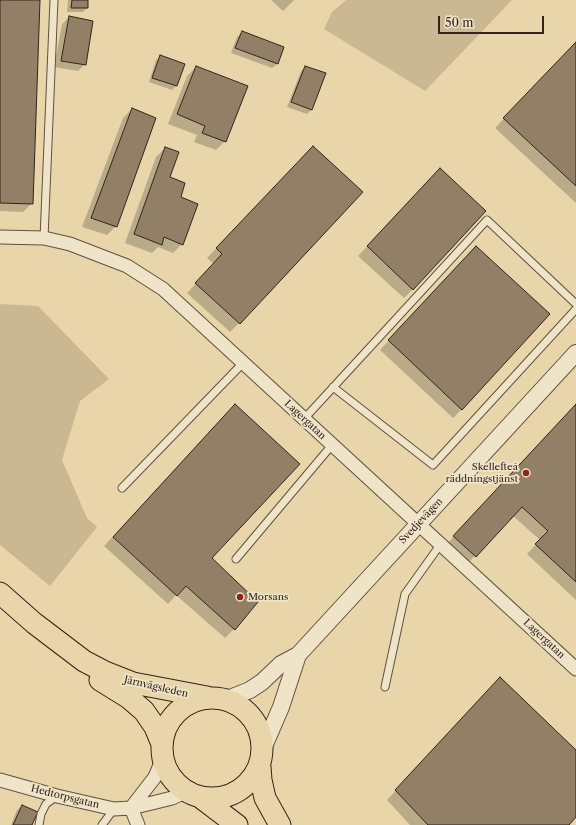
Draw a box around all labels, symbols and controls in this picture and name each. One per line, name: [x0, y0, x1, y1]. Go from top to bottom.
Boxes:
scale bar: [440, 8, 546, 34]
text: 50 m: [445, 15, 474, 30]
street label: Lagergatan: [282, 398, 328, 442]
place label: Skellefteå räddningstjänst: [446, 461, 518, 484]
marker: Skellefteå räddningstjänst: [521, 468, 531, 478]
street label: Svedjevägen: [397, 496, 445, 546]
place label: Morsans: [248, 591, 288, 603]
marker: Morsans: [235, 592, 245, 602]
street label: Lagergatan: [521, 617, 567, 661]
street label: Järnvägsleden: [123, 674, 189, 700]
street label: Hedtorpsgatan: [30, 783, 100, 811]

